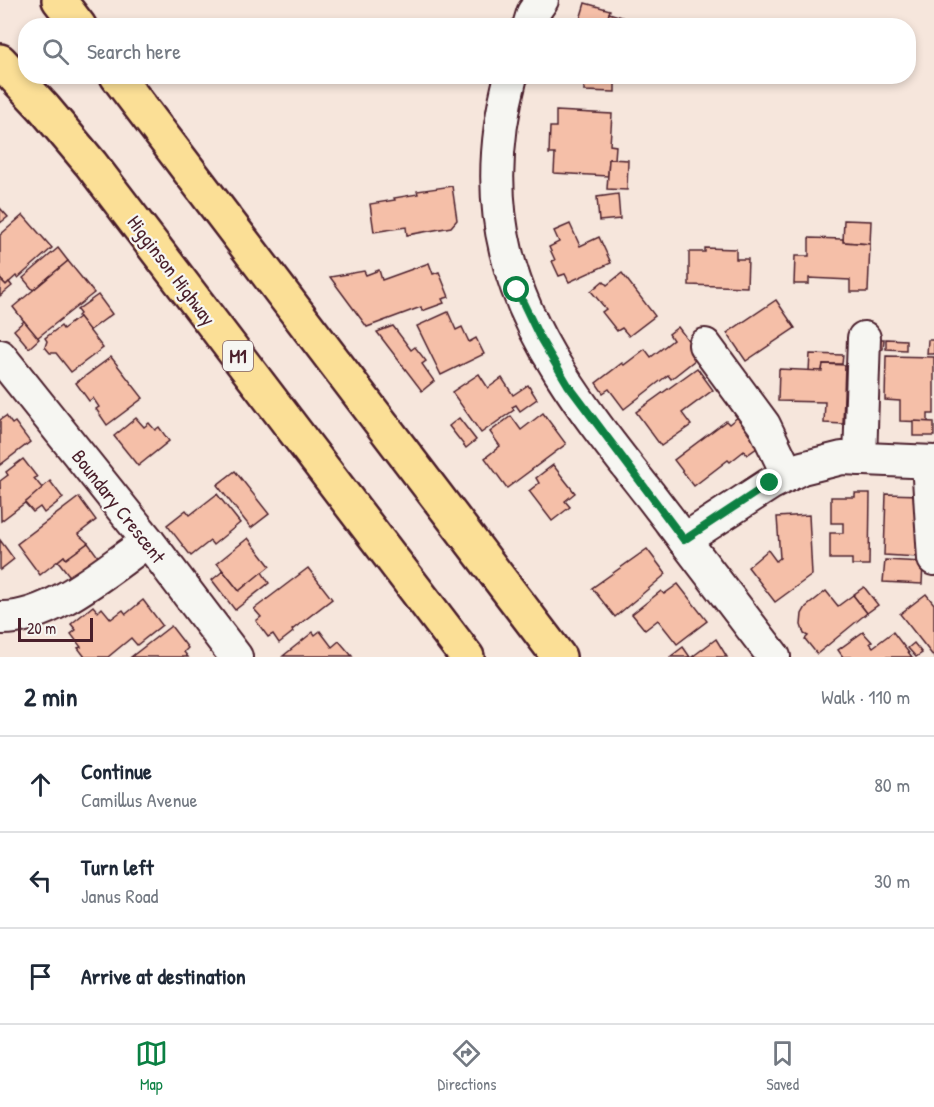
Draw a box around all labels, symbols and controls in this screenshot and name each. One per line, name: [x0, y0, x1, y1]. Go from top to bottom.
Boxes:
search box: [18, 18, 916, 84]
icon: search: [39, 35, 72, 68]
text: Search here: [87, 36, 181, 66]
street label: Higginson Highway: [122, 209, 222, 331]
route start: [503, 276, 529, 302]
road number: M1: [223, 341, 253, 371]
street label: Boundary Crescent: [66, 443, 173, 569]
route end: [756, 469, 782, 495]
scale bar: [18, 615, 93, 642]
text: 20 m: [27, 617, 56, 639]
text: 2 min: [24, 679, 77, 714]
text: Walk · 110 m: [821, 683, 910, 710]
text: Continue: [81, 756, 152, 786]
icon: ahead: [24, 768, 57, 801]
text: 80 m: [874, 771, 910, 798]
text: Camillus Avenue: [81, 786, 198, 813]
text: Turn left: [81, 852, 154, 882]
icon: left: [24, 864, 57, 897]
text: 30 m: [874, 867, 910, 894]
text: Janus Road: [81, 882, 158, 909]
icon: arrive: [24, 960, 57, 993]
text: Arrive at destination: [81, 961, 246, 991]
tab: Map: [135, 1037, 168, 1095]
tab: Directions: [438, 1037, 496, 1095]
tab: Saved: [766, 1037, 799, 1095]

